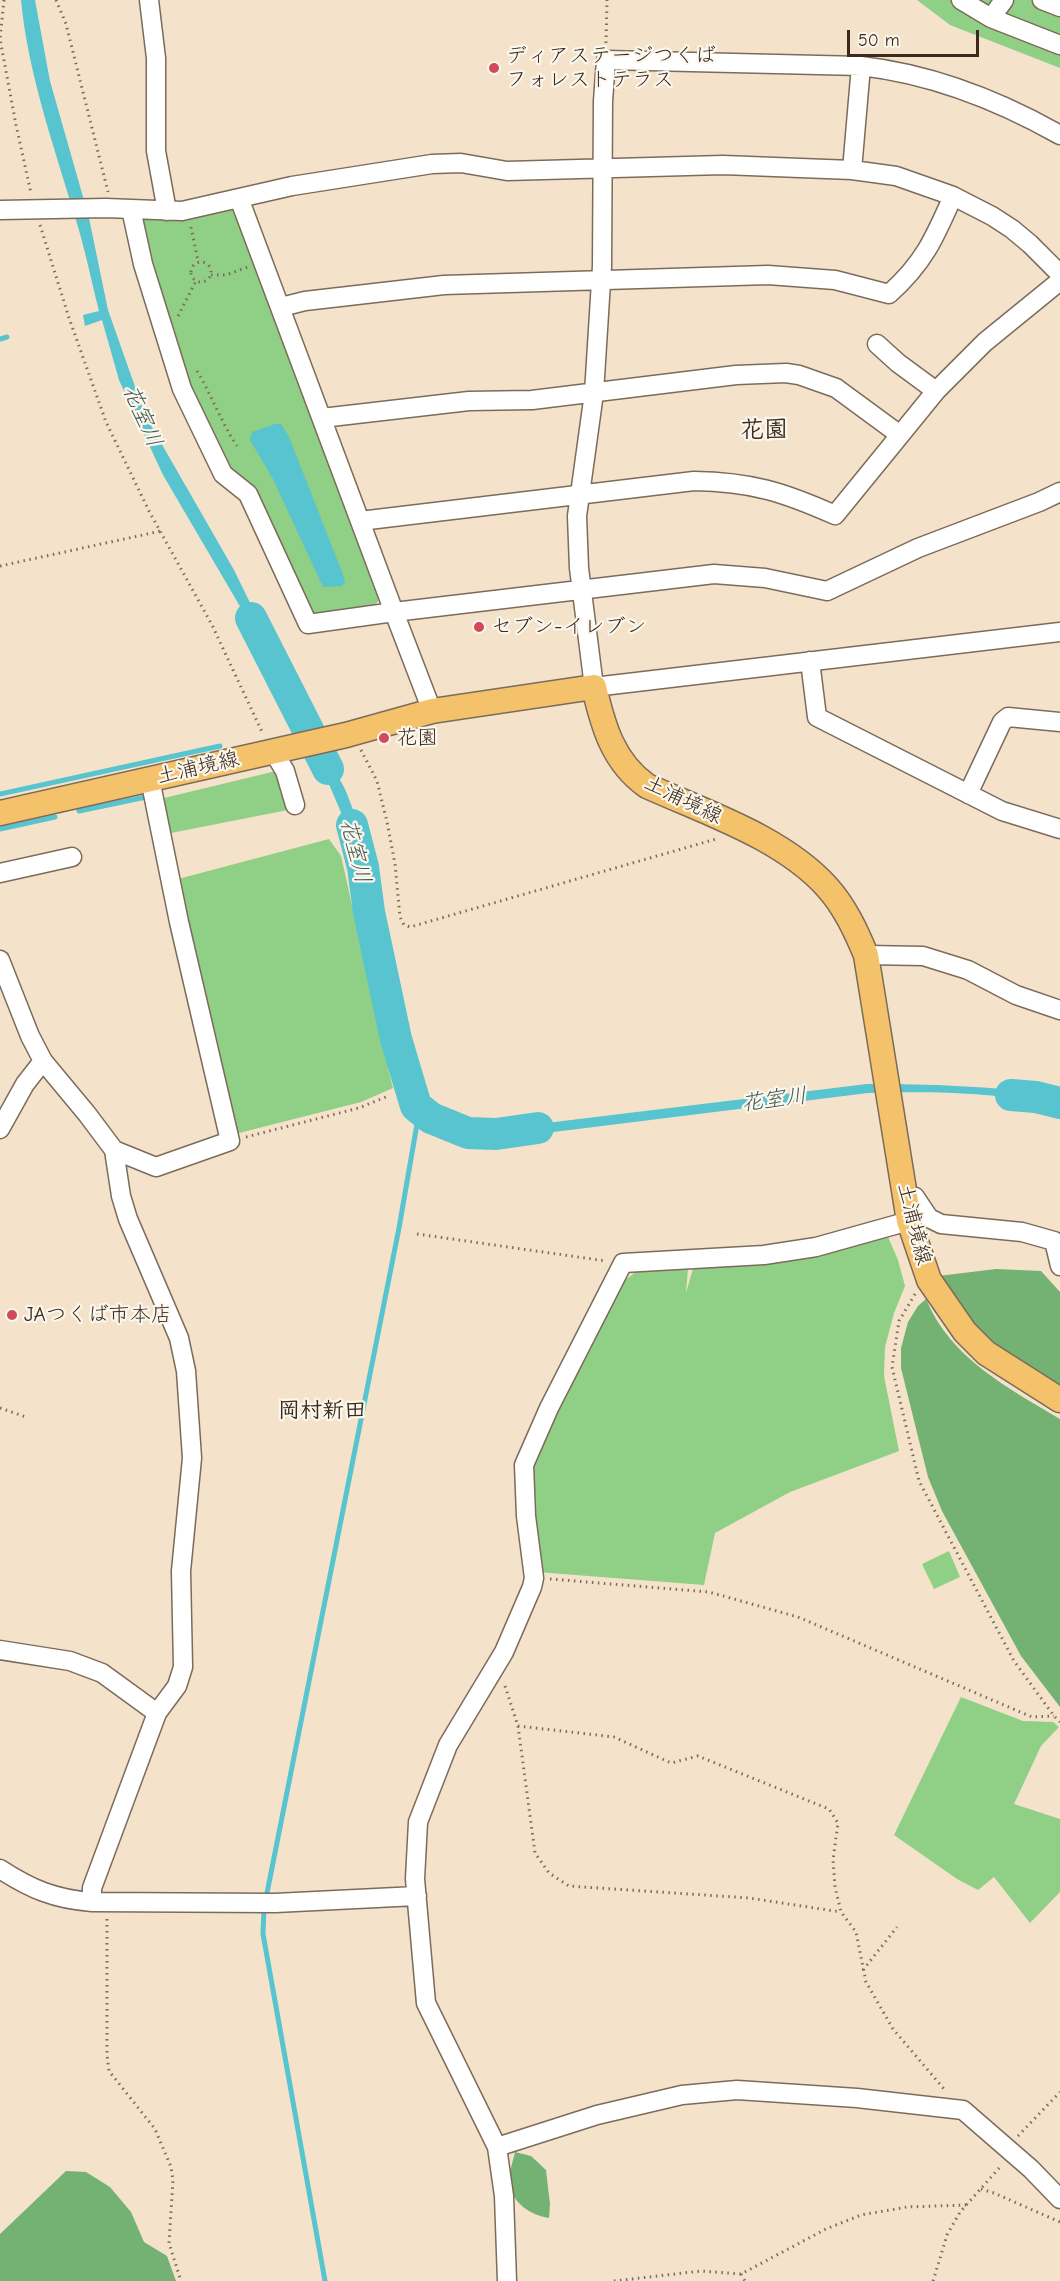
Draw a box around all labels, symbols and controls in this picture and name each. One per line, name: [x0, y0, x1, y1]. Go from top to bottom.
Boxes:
scale bar: [850, 18, 982, 56]
text: 50 m: [858, 30, 900, 51]
place label: ディアステージつくば フォレストテラス: [506, 43, 716, 93]
marker: ディアステージつくば フォレストテラス: [487, 61, 501, 75]
water label: 花室川: [117, 380, 167, 452]
district label: 花園: [740, 416, 788, 444]
place label: セブン-イレブン: [491, 614, 646, 640]
marker: セブン-イレブン: [472, 620, 486, 634]
place label: 花園: [396, 725, 438, 751]
marker: 花園: [377, 731, 391, 745]
street label: 土浦境線: [154, 746, 242, 790]
street label: 土浦境線: [640, 770, 726, 830]
water label: 花室川: [334, 816, 376, 886]
water label: 花室川: [740, 1083, 808, 1117]
street label: 土浦境線: [892, 1180, 936, 1268]
place label: JAつくば市本店: [24, 1302, 172, 1328]
marker: JAつくば市本店: [5, 1308, 19, 1322]
district label: 岡村新田: [278, 1398, 366, 1424]

